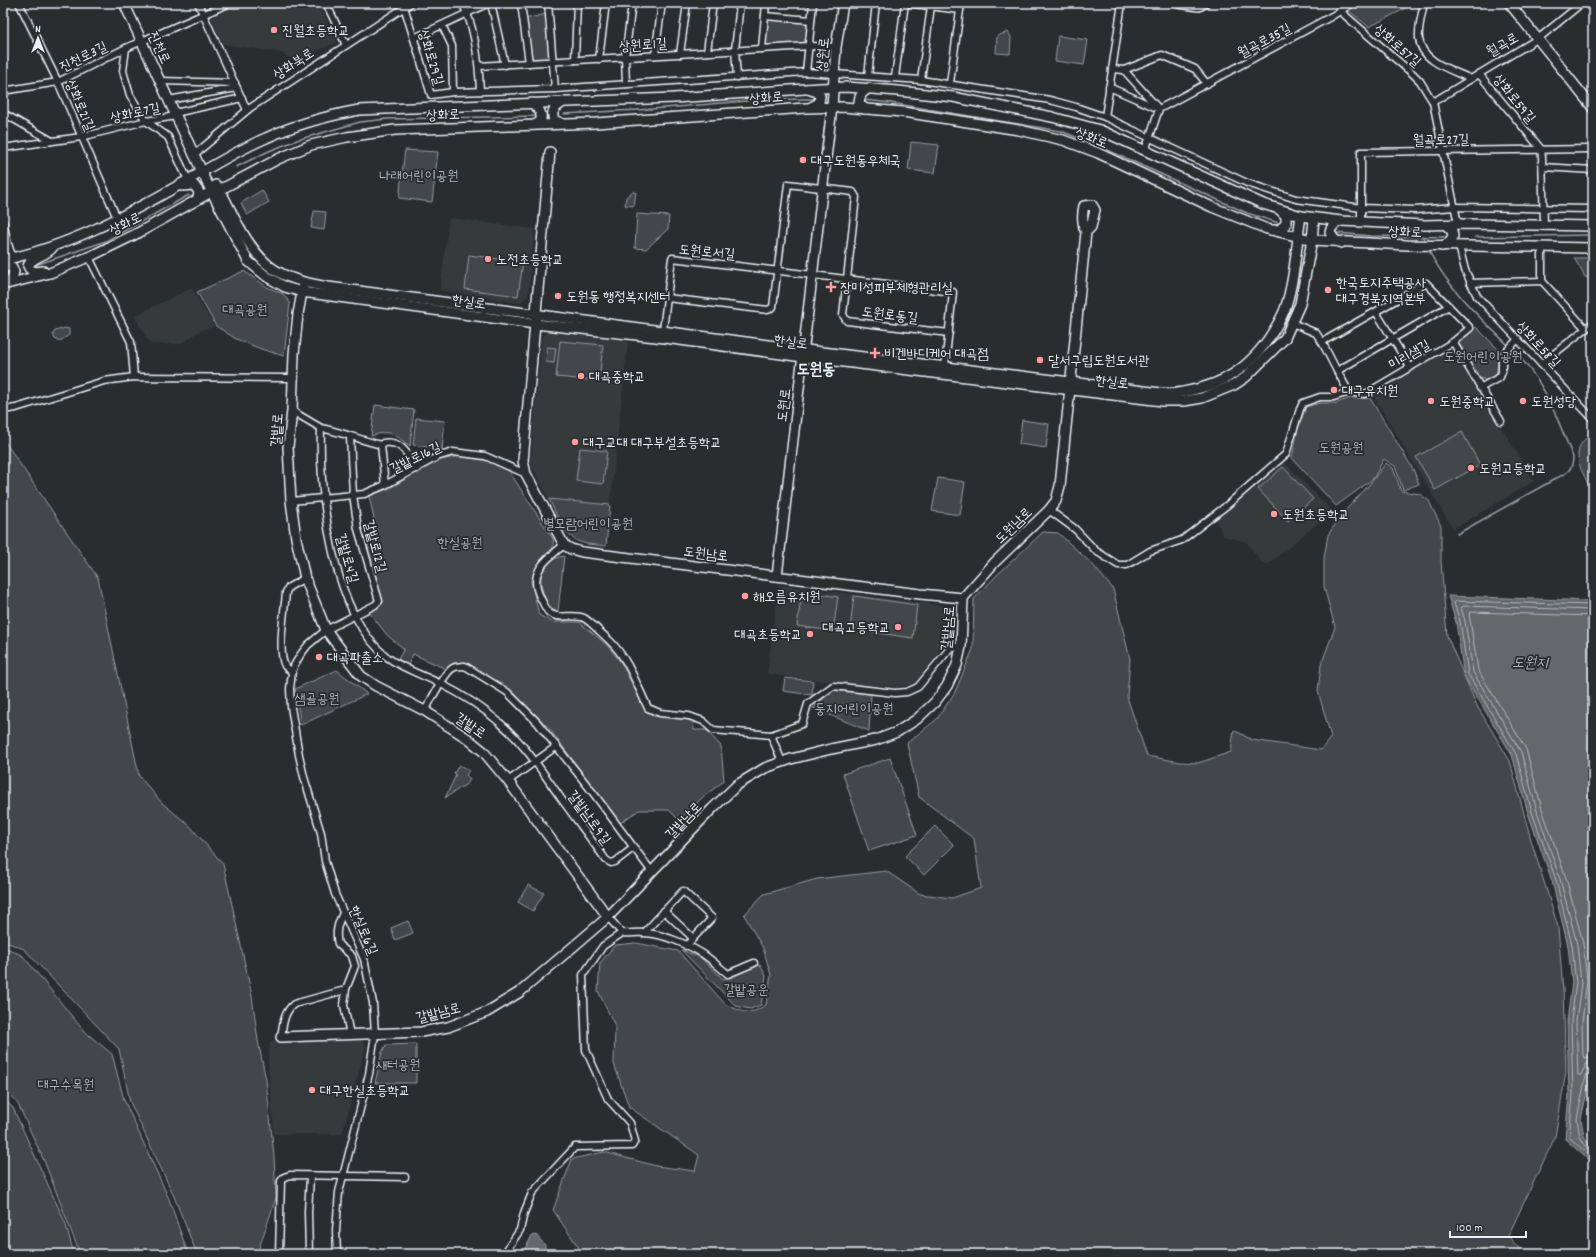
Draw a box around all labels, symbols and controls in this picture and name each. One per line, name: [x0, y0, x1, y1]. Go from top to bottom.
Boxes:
north arrow: [18, 18, 58, 58]
street label: 월곡로35길: [1235, 19, 1296, 64]
street label: 상화로57길: [1369, 20, 1425, 73]
text: N: [35, 22, 41, 38]
place label: 진월초등학교: [282, 22, 350, 42]
marker: 진월초등학교: [269, 25, 279, 35]
street label: 상화로29길: [412, 27, 448, 89]
street label: 진천로: [142, 28, 174, 67]
street label: 월곡로: [1483, 29, 1523, 63]
street label: 상원로1길: [618, 34, 669, 58]
street label: 상원로: [812, 36, 836, 72]
street label: 진천로3길: [56, 37, 112, 78]
street label: 상화북로: [270, 44, 318, 85]
street label: 상화로59길: [1487, 70, 1540, 129]
street label: 상화로21길: [59, 77, 99, 135]
street label: 상화로: [749, 88, 784, 110]
street label: 상화로7길: [109, 99, 163, 129]
street label: 상화로: [426, 105, 460, 127]
street label: 상화로: [1072, 123, 1111, 154]
street label: 월곡로27길: [1413, 130, 1470, 151]
place label: 대구도원동우체국: [811, 152, 901, 172]
marker: 대구도원동우체국: [798, 155, 808, 165]
park label: 나래어린이공원: [380, 167, 458, 187]
street label: 상화로: [106, 208, 146, 241]
street label: 상화로: [1388, 222, 1422, 244]
street label: 도원로서길: [678, 241, 736, 265]
place label: 노전초등학교: [496, 251, 564, 271]
marker: 노전초등학교: [483, 254, 493, 264]
place label: 한국토지주택공사 대구경북지역본부: [1336, 274, 1427, 310]
place label: 장미성피부체형관리실: [840, 279, 953, 299]
marker: 장미성피부체형관리실: [825, 281, 837, 293]
marker: 한국토지주택공사 대구경북지역본부: [1323, 285, 1333, 295]
place label: 도원동 행정복지센터: [566, 288, 671, 308]
street label: 한실로: [451, 291, 487, 315]
marker: 도원동 행정복지센터: [553, 291, 563, 301]
park label: 대곡공원: [222, 301, 268, 321]
street label: 도원로동길: [861, 303, 920, 329]
street label: 상화로58길: [1511, 318, 1565, 374]
street label: 한실로: [773, 331, 809, 355]
street label: 미리샘길: [1385, 335, 1435, 376]
place label: 비겐바디케어 대곡점: [884, 345, 989, 365]
marker: 비겐바디케어 대곡점: [869, 347, 881, 359]
park label: 도원어린이공원: [1444, 348, 1522, 368]
place label: 달서구립도원도서관: [1048, 352, 1149, 372]
marker: 달서구립도원도서관: [1035, 355, 1045, 365]
district label: 도원동: [797, 359, 835, 382]
place label: 대곡중학교: [589, 368, 645, 388]
marker: 대곡중학교: [576, 371, 586, 381]
street label: 한실로: [1094, 371, 1130, 395]
place label: 대구유치원: [1342, 382, 1398, 402]
marker: 대구유치원: [1329, 385, 1339, 395]
street label: 도원로: [773, 387, 797, 423]
place label: 도원중학교: [1439, 393, 1495, 413]
place label: 도원성당: [1531, 393, 1577, 413]
marker: 도원중학교: [1426, 396, 1436, 406]
marker: 도원성당: [1518, 396, 1528, 406]
street label: 갈밭로: [267, 413, 289, 448]
place label: 대구교대 대구부설초등학교: [583, 434, 721, 454]
street label: 갈밭로16길: [387, 437, 446, 480]
marker: 대구교대 대구부설초등학교: [570, 437, 580, 447]
park label: 도원공원: [1318, 439, 1364, 459]
place label: 도원고등학교: [1479, 460, 1547, 480]
marker: 도원고등학교: [1466, 463, 1476, 473]
street label: 도원남로: [991, 504, 1038, 549]
place label: 도원초등학교: [1282, 506, 1350, 526]
marker: 도원초등학교: [1269, 509, 1279, 519]
park label: 별모람어린이공원: [543, 515, 633, 535]
street label: 갈밭로12길: [357, 518, 391, 576]
street label: 갈밭로4길: [329, 531, 363, 586]
park label: 한실공원: [437, 534, 483, 554]
street label: 도원남로: [682, 542, 729, 568]
place label: 해오름유치원: [753, 588, 821, 608]
marker: 해오름유치원: [740, 591, 750, 601]
street label: 갈밭남로: [937, 605, 961, 651]
place label: 대곡고등학교: [822, 619, 890, 639]
marker: 대곡고등학교: [893, 622, 903, 632]
place label: 대곡초등학교: [734, 626, 802, 646]
marker: 대곡초등학교: [805, 629, 815, 639]
place label: 대곡파출소: [327, 649, 383, 669]
marker: 대곡파출소: [314, 652, 324, 662]
water label: 도원지: [1512, 653, 1550, 675]
park label: 샘골공원: [294, 690, 340, 710]
park label: 둥지어린이공원: [815, 700, 893, 720]
street label: 갈밭로: [450, 709, 489, 745]
street label: 갈밭남로9길: [562, 787, 615, 850]
street label: 갈밭남로: [662, 798, 707, 845]
street label: 한실로6길: [343, 903, 382, 959]
park label: 갈밭공운: [723, 981, 769, 1001]
street label: 갈밭남로: [414, 999, 463, 1029]
park label: 새터공원: [375, 1056, 421, 1076]
park label: 대구수목원: [38, 1076, 94, 1096]
place label: 대구한실초등학교: [320, 1082, 410, 1102]
marker: 대구한실초등학교: [307, 1085, 317, 1095]
scale bar: [1450, 1213, 1526, 1239]
text: 100 m: [1456, 1220, 1483, 1237]

